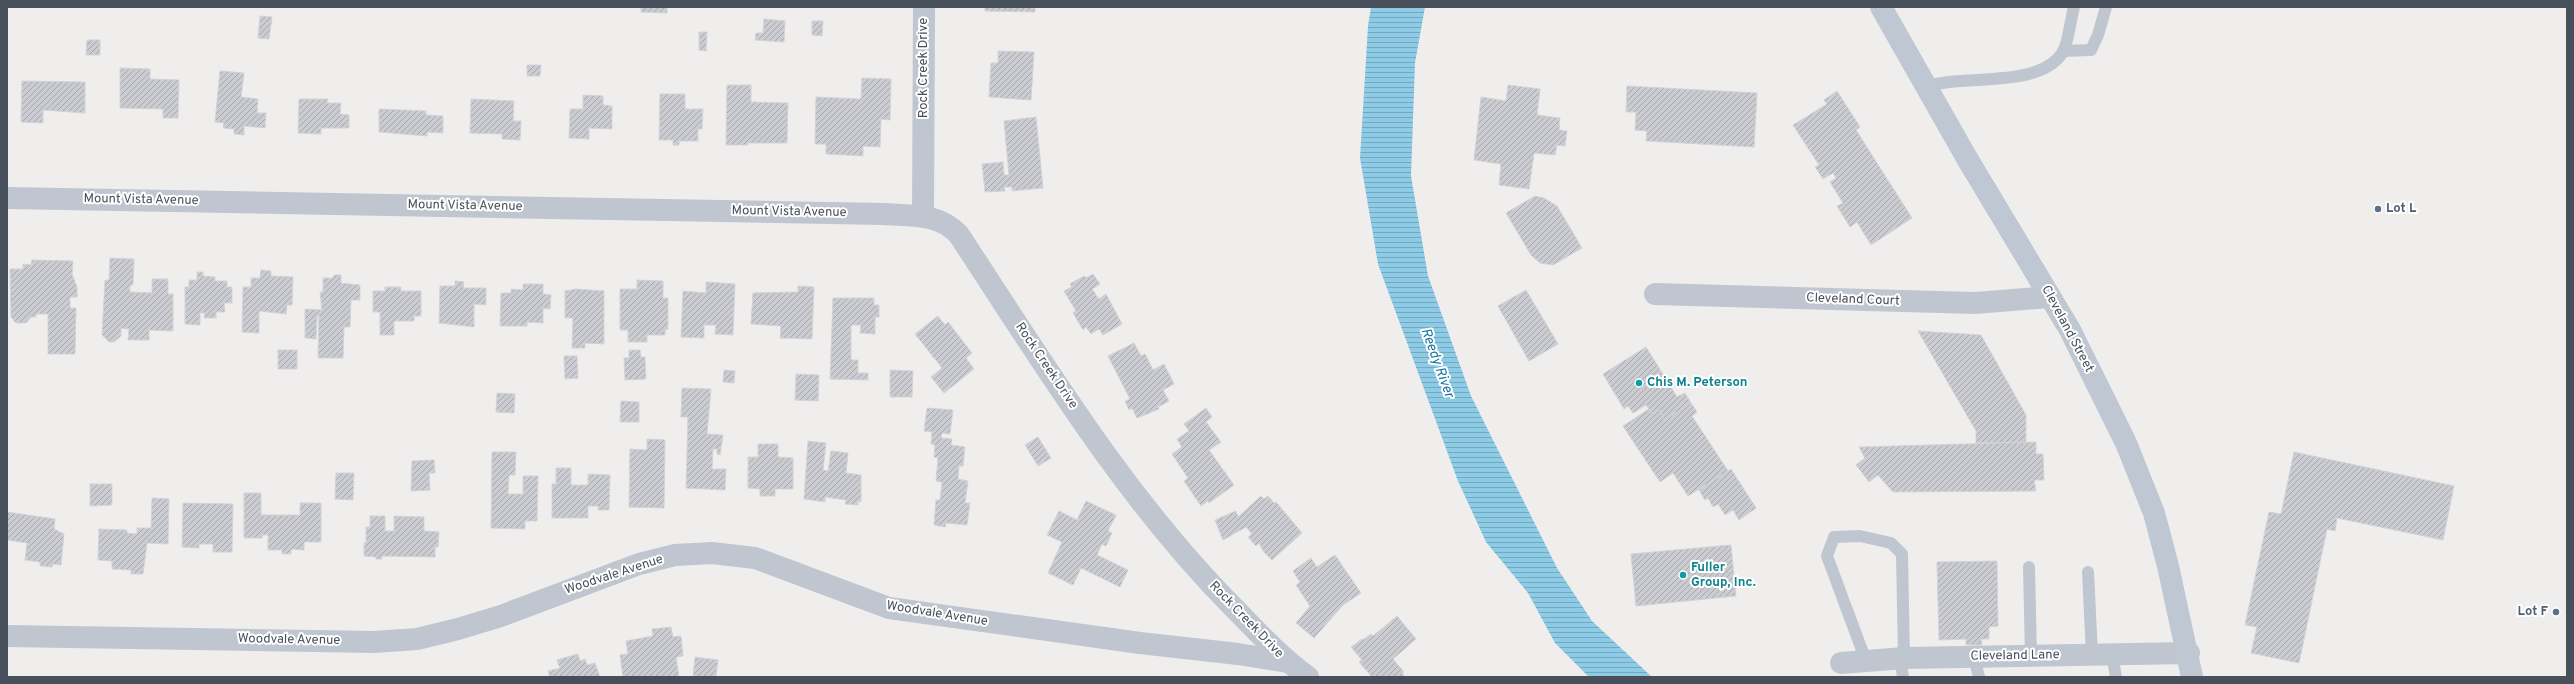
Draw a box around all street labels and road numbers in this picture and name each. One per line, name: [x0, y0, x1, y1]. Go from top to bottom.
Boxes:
street label: Rock Creek Drive: [916, 18, 932, 118]
street label: Mount Vista Avenue: [83, 191, 199, 209]
street label: Mount Vista Avenue: [407, 197, 523, 215]
street label: Mount Vista Avenue: [731, 203, 847, 221]
street label: Cleveland Street: [2037, 283, 2097, 375]
street label: Cleveland Court: [1806, 290, 1900, 310]
street label: Rock Creek Drive: [1011, 320, 1081, 412]
street label: Woodvale Avenue: [563, 552, 665, 598]
street label: Rock Creek Drive: [1205, 578, 1287, 662]
street label: Woodvale Avenue: [885, 598, 989, 630]
street label: Woodvale Avenue: [238, 631, 340, 649]
street label: Cleveland Lane: [1970, 647, 2060, 665]

